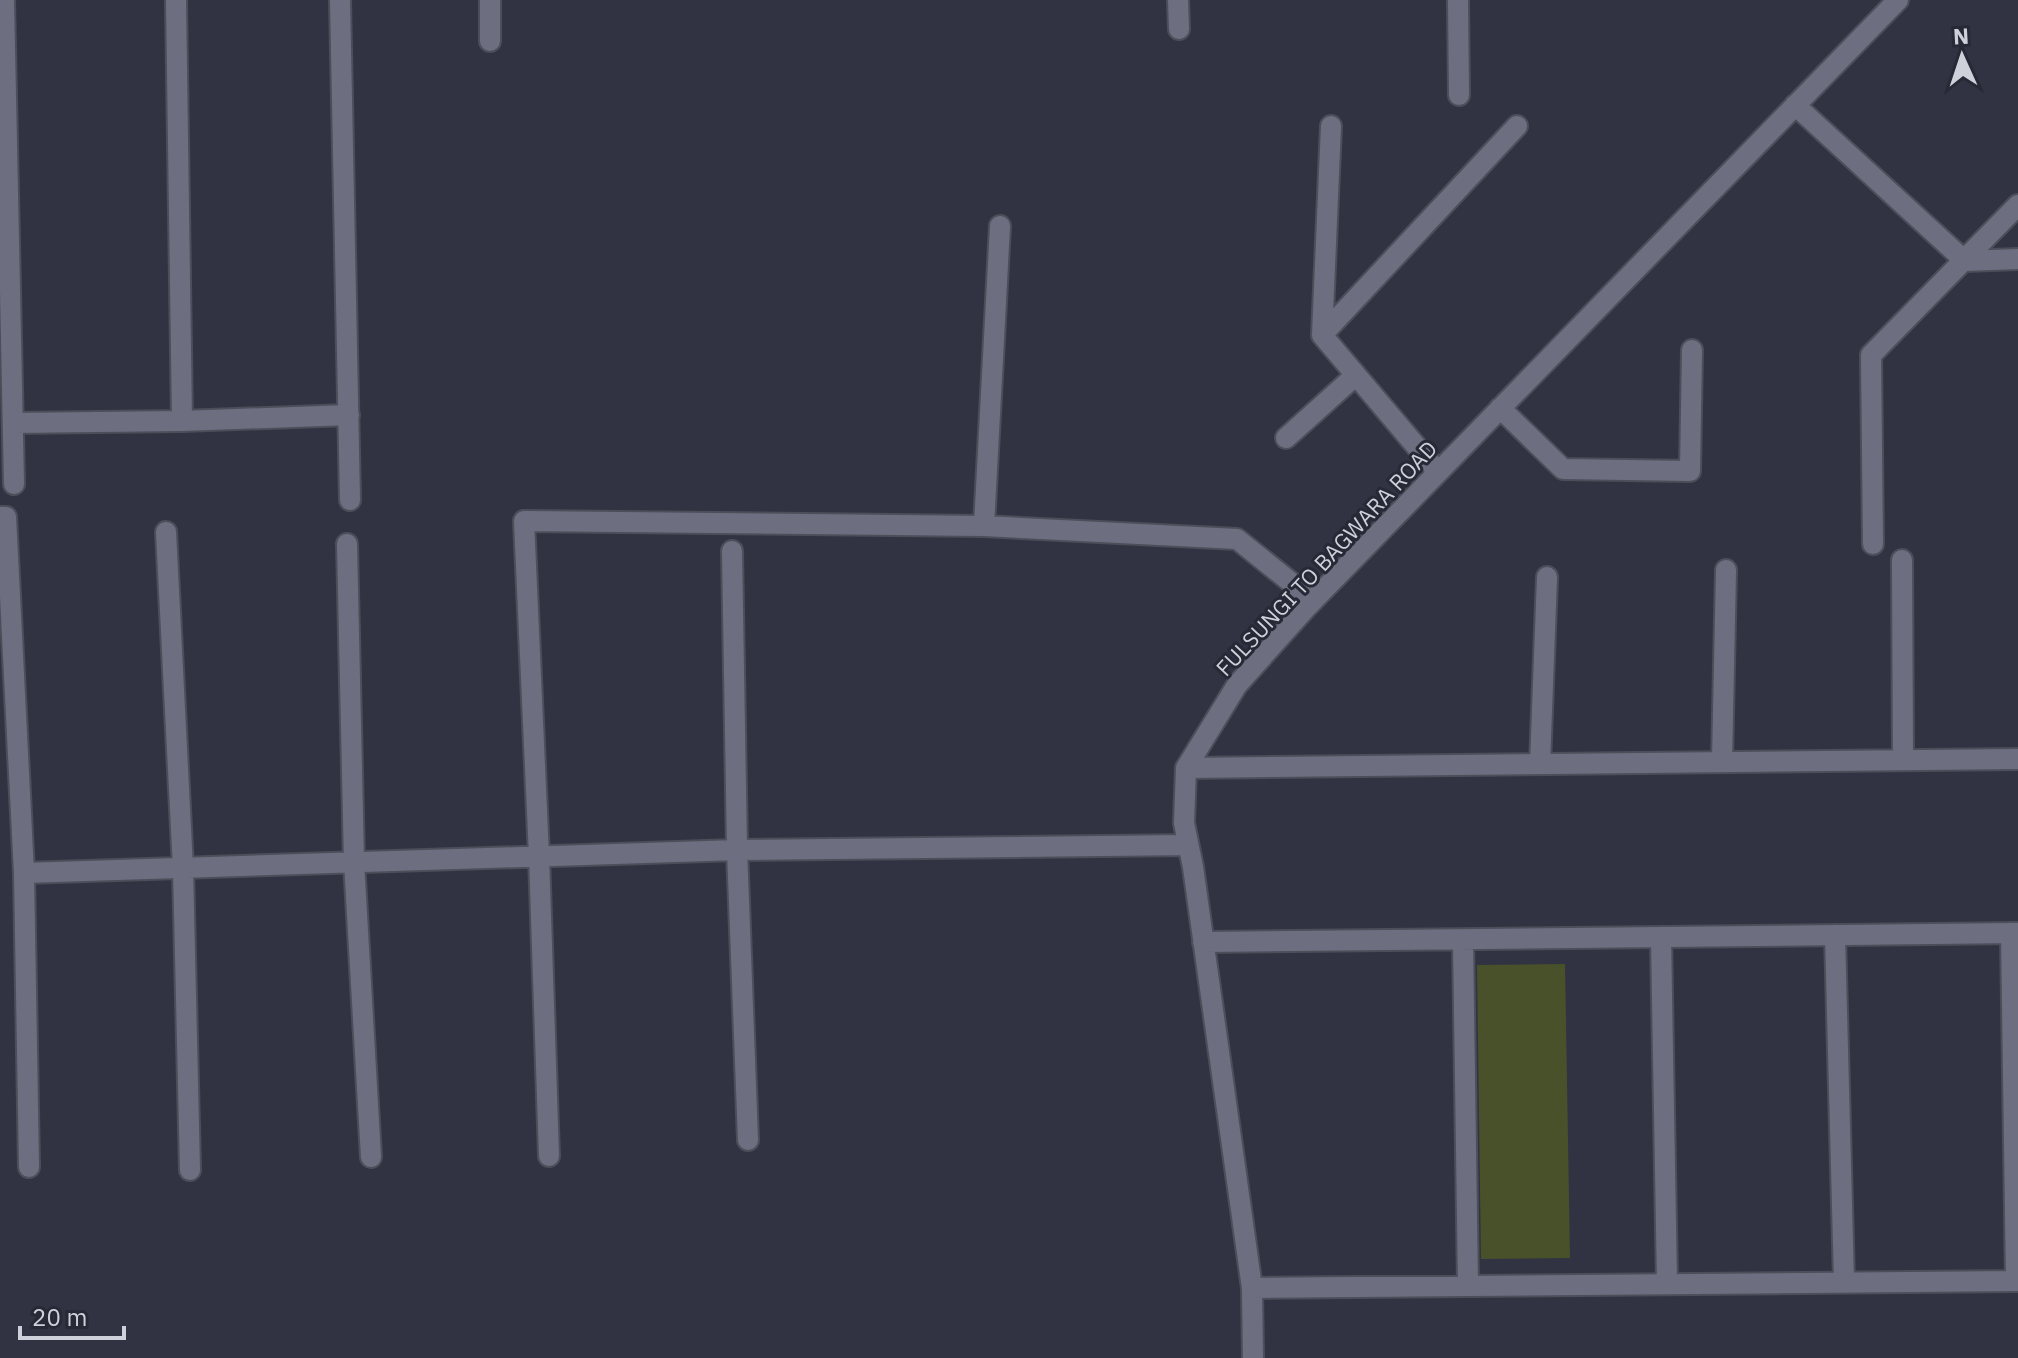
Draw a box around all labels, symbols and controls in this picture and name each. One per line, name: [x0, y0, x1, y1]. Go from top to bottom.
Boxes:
north arrow: [1922, 16, 2002, 96]
text: N: [1952, 21, 1970, 50]
street label: FULSUNGI TO BAGWARA ROAD: [1209, 434, 1443, 682]
scale bar: [20, 1290, 124, 1340]
text: 20 m: [32, 1301, 87, 1333]

